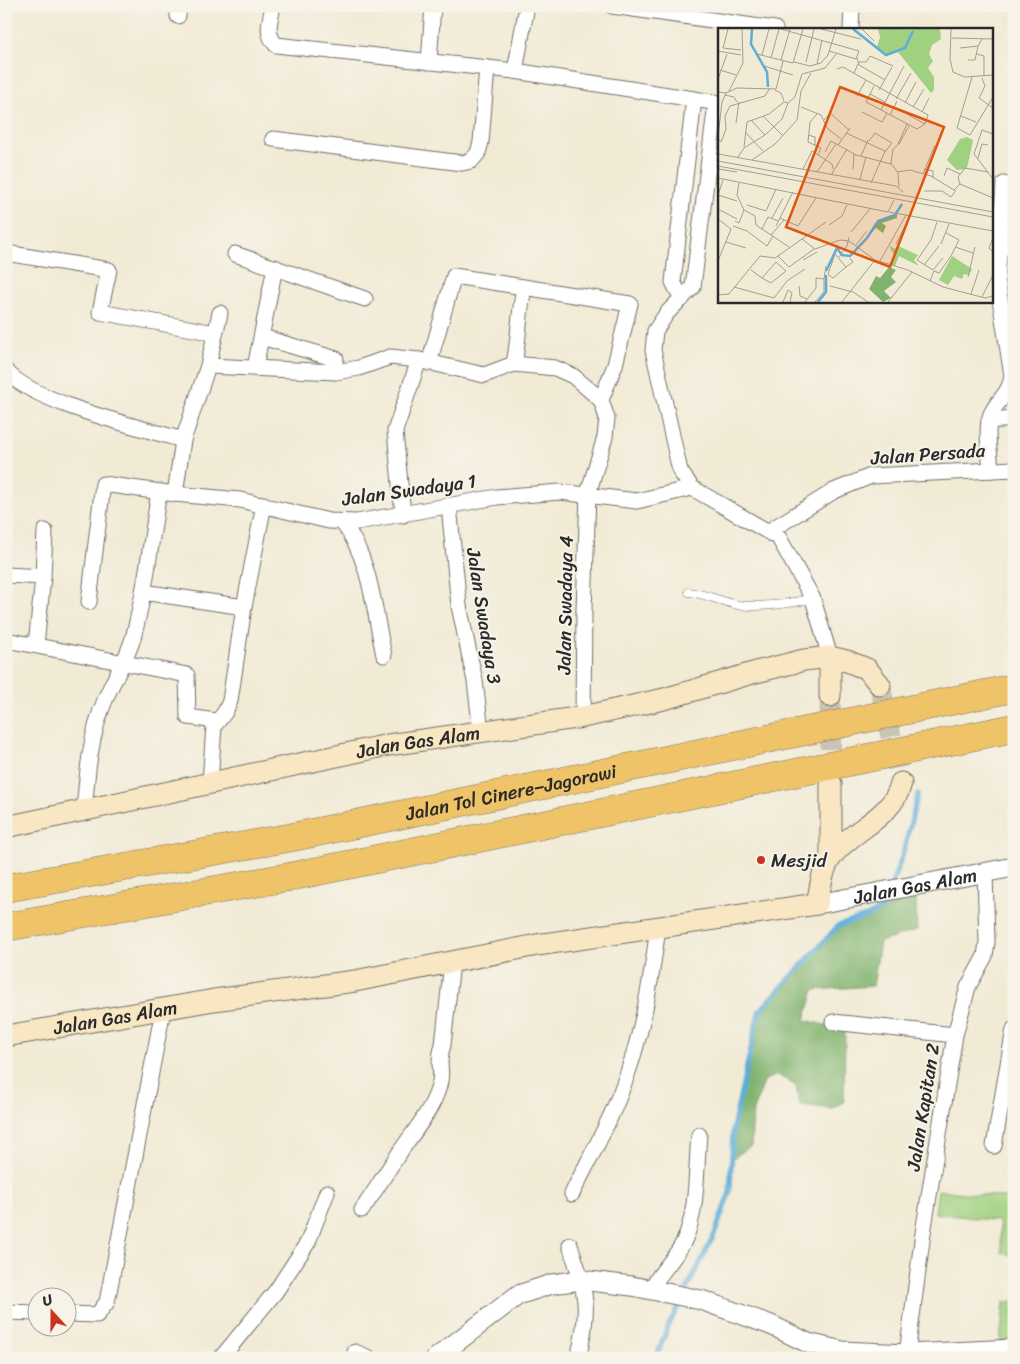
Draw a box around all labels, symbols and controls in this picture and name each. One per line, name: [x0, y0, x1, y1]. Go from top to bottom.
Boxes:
inset map: [718, 28, 992, 302]
street label: Jalan Persada: [869, 434, 987, 475]
street label: Jalan Swadaya 1: [339, 464, 478, 516]
street label: Jalan Swadaya 4: [547, 535, 583, 676]
street label: Jalan Swadaya 3: [457, 545, 511, 687]
street label: Jalan Gas Alam: [352, 715, 482, 768]
street label: Jalan Tol Cinere–Jagorawi: [401, 754, 620, 830]
place label: Mesjid: [771, 844, 828, 877]
marker: Mesjid: [755, 854, 767, 866]
street label: Jalan Gas Alam: [850, 858, 980, 913]
street label: Jalan Gas Alam: [50, 990, 180, 1044]
street label: Jalan Kapitan 2: [896, 1041, 949, 1174]
north arrow: [28, 1286, 78, 1336]
text: U: [39, 1287, 57, 1314]

